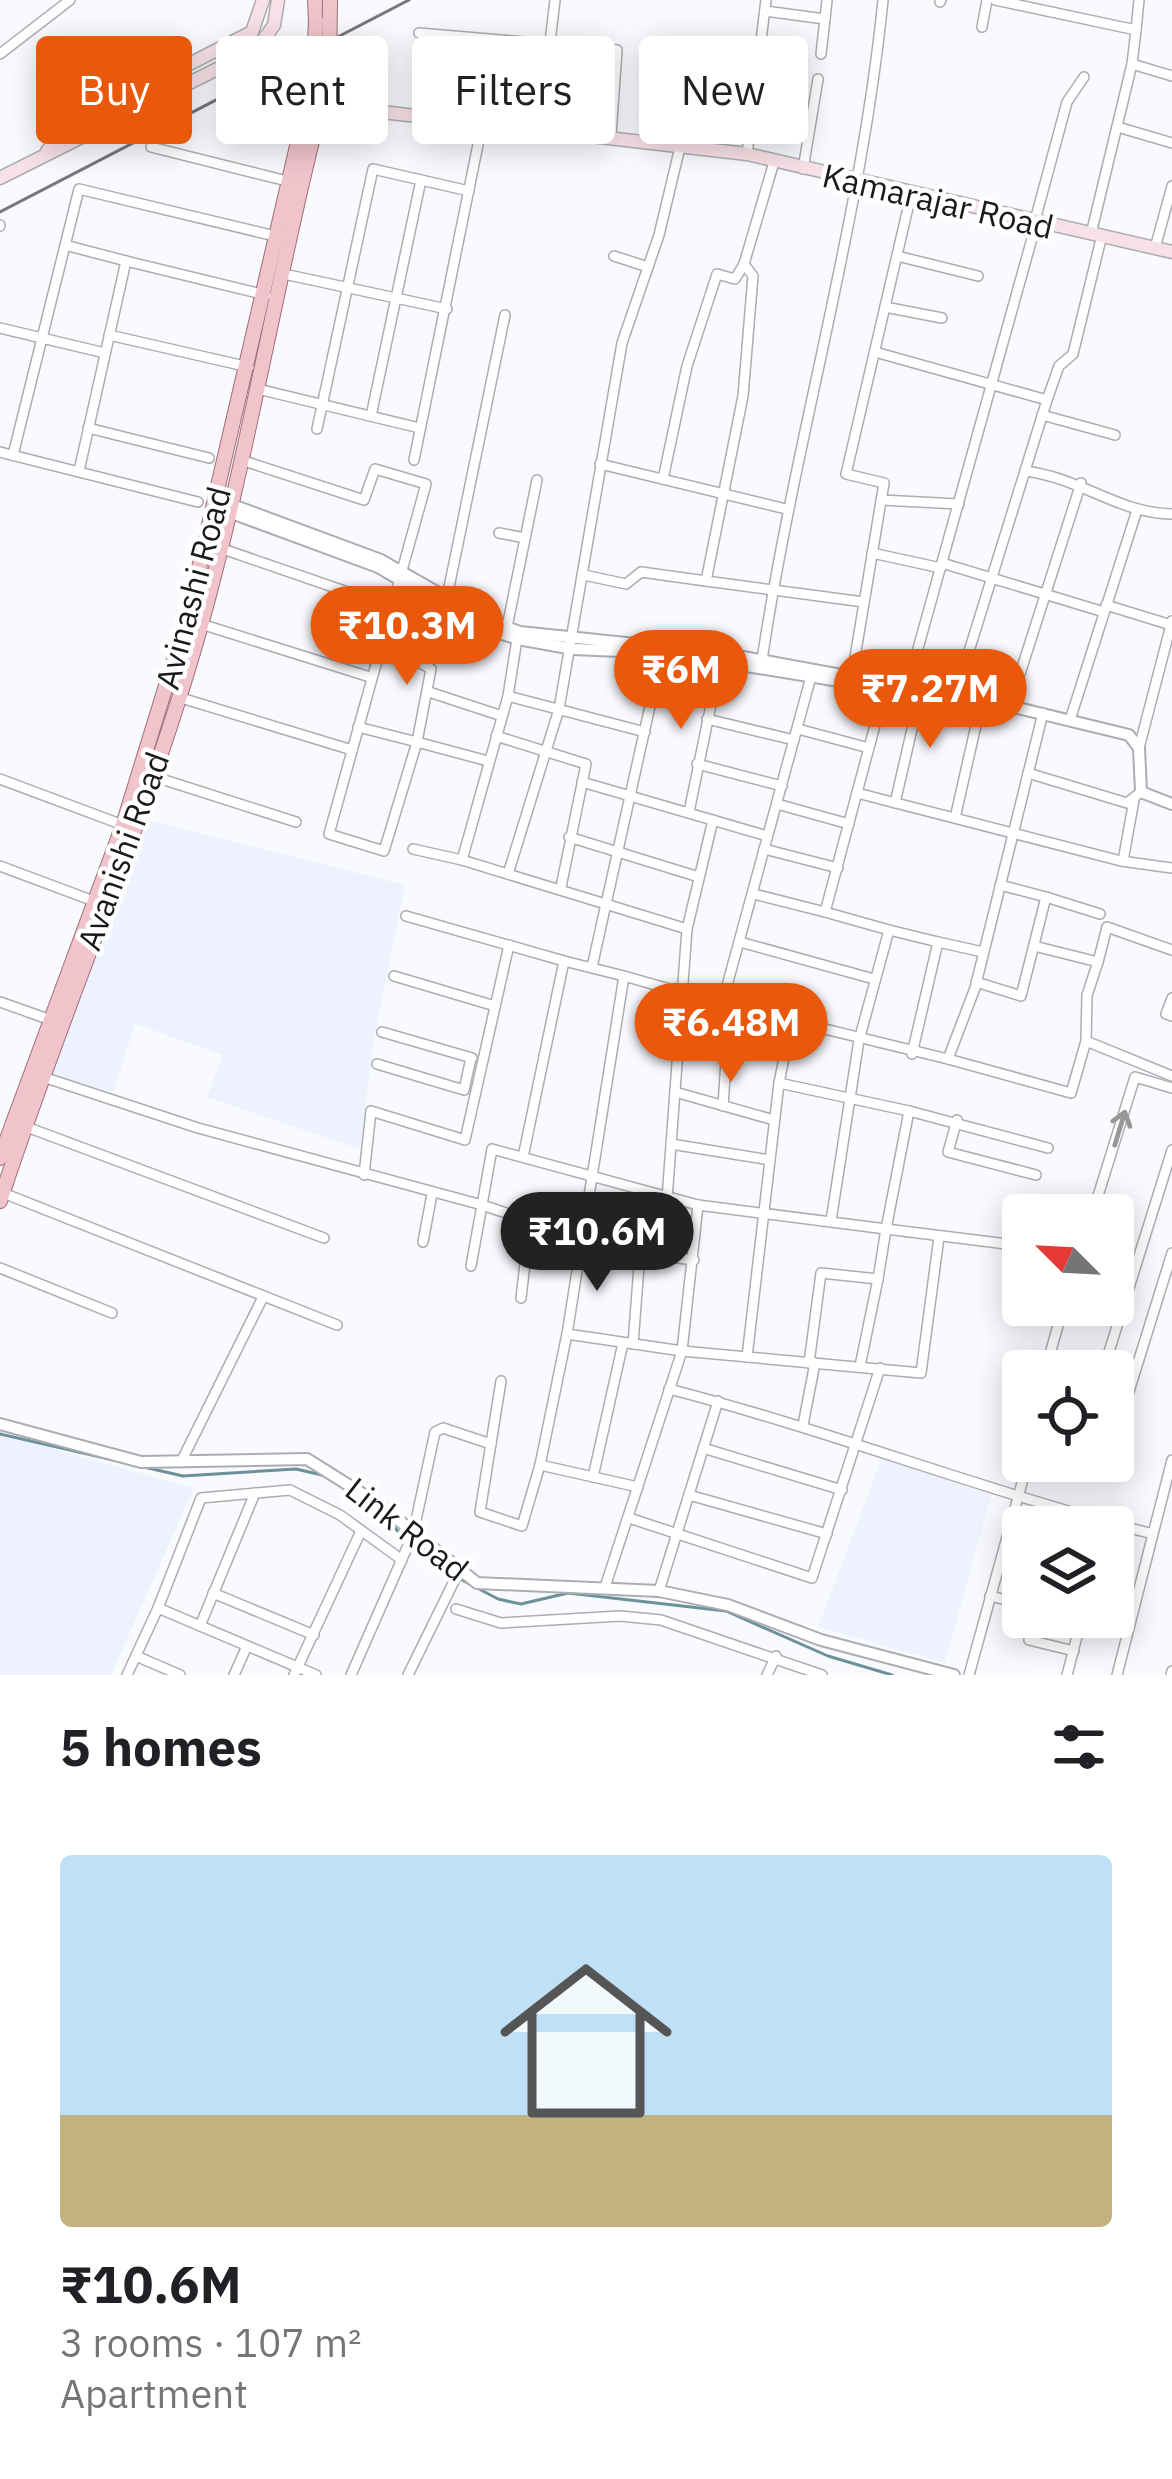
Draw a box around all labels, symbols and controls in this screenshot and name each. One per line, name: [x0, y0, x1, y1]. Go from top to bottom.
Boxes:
chip: Buy: [36, 36, 192, 144]
chip: Rent: [216, 36, 388, 144]
chip: Filters: [412, 36, 615, 144]
chip: New: [639, 36, 808, 144]
street label: Kamarajar Road: [818, 153, 1058, 248]
street label: Avinashi Road: [145, 482, 240, 694]
pin: ₹10.3M: [309, 586, 505, 688]
text: ₹10.3M: [338, 599, 476, 650]
pin: ₹6M: [623, 630, 739, 732]
text: ₹6M: [641, 643, 721, 694]
pin: ₹7.27M: [832, 649, 1028, 751]
text: ₹7.27M: [861, 662, 999, 713]
street label: Avanishi Road: [67, 746, 178, 956]
pin: ₹6.48M: [633, 983, 829, 1085]
text: ₹6.48M: [662, 996, 800, 1047]
one-way arrow: [1110, 1110, 1132, 1148]
pin: ₹10.6M: [499, 1192, 695, 1294]
north arrow: [1002, 1194, 1134, 1326]
map controls: [1002, 1194, 1134, 1638]
text: ₹10.6M: [528, 1205, 666, 1256]
button: locate: [1002, 1350, 1134, 1482]
street label: Link Road: [337, 1467, 478, 1590]
button: layers: [1002, 1506, 1134, 1638]
text: 5 homes: [60, 1714, 262, 1780]
icon: filters: [1046, 1714, 1112, 1780]
icon: home: [478, 1933, 694, 2149]
text: ₹10.6M: [60, 2251, 241, 2317]
text: 3 rooms · 107 m²: [60, 2317, 362, 2368]
text: Apartment: [60, 2368, 248, 2419]

